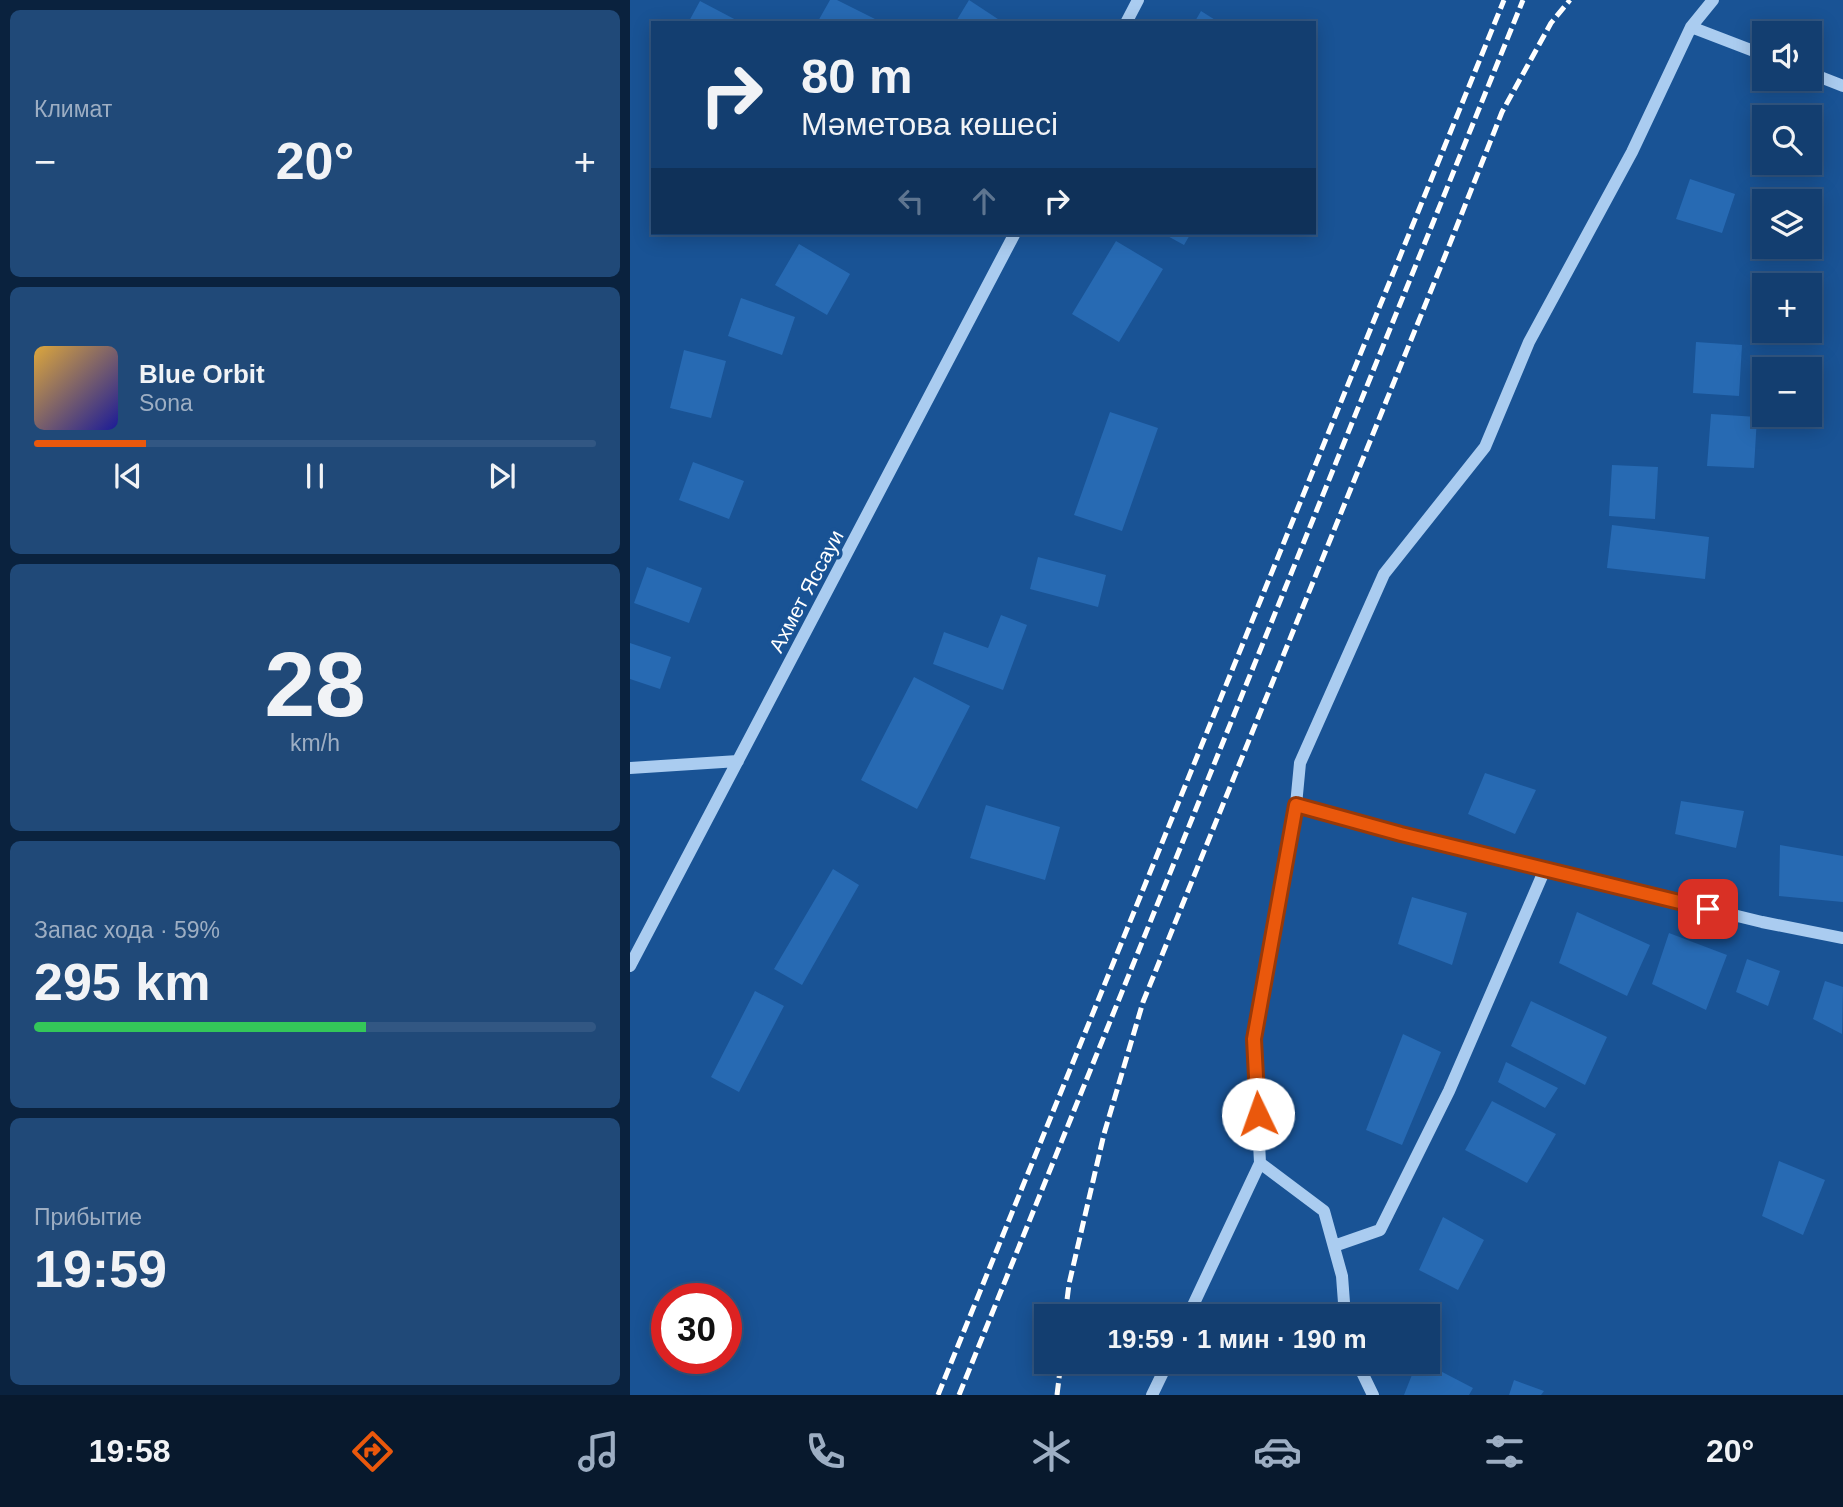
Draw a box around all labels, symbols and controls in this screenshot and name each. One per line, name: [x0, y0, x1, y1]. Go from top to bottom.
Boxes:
map controls: [1752, 21, 1822, 427]
button: sound: [1752, 21, 1822, 91]
icon: right: [686, 49, 777, 140]
text: 80 m: [801, 49, 913, 103]
text: Климат: [34, 96, 112, 122]
button: search: [1752, 105, 1822, 175]
text: Мәметова көшесі: [801, 106, 1058, 142]
text: 20°: [276, 132, 354, 190]
text: −: [34, 141, 56, 183]
text: +: [574, 141, 596, 183]
icon: left: [892, 182, 930, 220]
icon: ahead: [965, 182, 1003, 220]
icon: right: [1038, 182, 1076, 220]
button: layers: [1752, 189, 1822, 259]
button: +: [1752, 273, 1822, 343]
button: −: [1752, 357, 1822, 427]
text: Blue Orbit: [139, 359, 265, 389]
text: Sona: [139, 390, 193, 416]
icon: previous: [109, 457, 147, 495]
icon: pause: [296, 457, 334, 495]
icon: next: [483, 457, 521, 495]
street label: Ахмет Яссауи: [764, 526, 848, 656]
text: 28: [264, 634, 366, 735]
text: km/h: [290, 730, 340, 756]
pin: [1678, 879, 1738, 939]
icon: arrive: [1689, 890, 1727, 928]
text: Запас хода · 59%: [34, 917, 220, 943]
text: 295 km: [34, 953, 210, 1011]
position arrow: [1221, 1077, 1295, 1151]
text: Прибытие: [34, 1204, 142, 1230]
text: 19:59: [34, 1240, 167, 1298]
speed limit sign: 30: [651, 1283, 742, 1374]
text: 19:59 · 1 мин · 190 m: [1107, 1324, 1367, 1354]
icon: directions: [348, 1427, 397, 1476]
icon: music: [574, 1427, 623, 1476]
icon: phone: [801, 1427, 850, 1476]
icon: climate: [1027, 1427, 1076, 1476]
icon: car: [1253, 1427, 1302, 1476]
icon: filters: [1480, 1427, 1529, 1476]
text: 19:58: [89, 1433, 171, 1469]
text: 20°: [1706, 1433, 1754, 1469]

